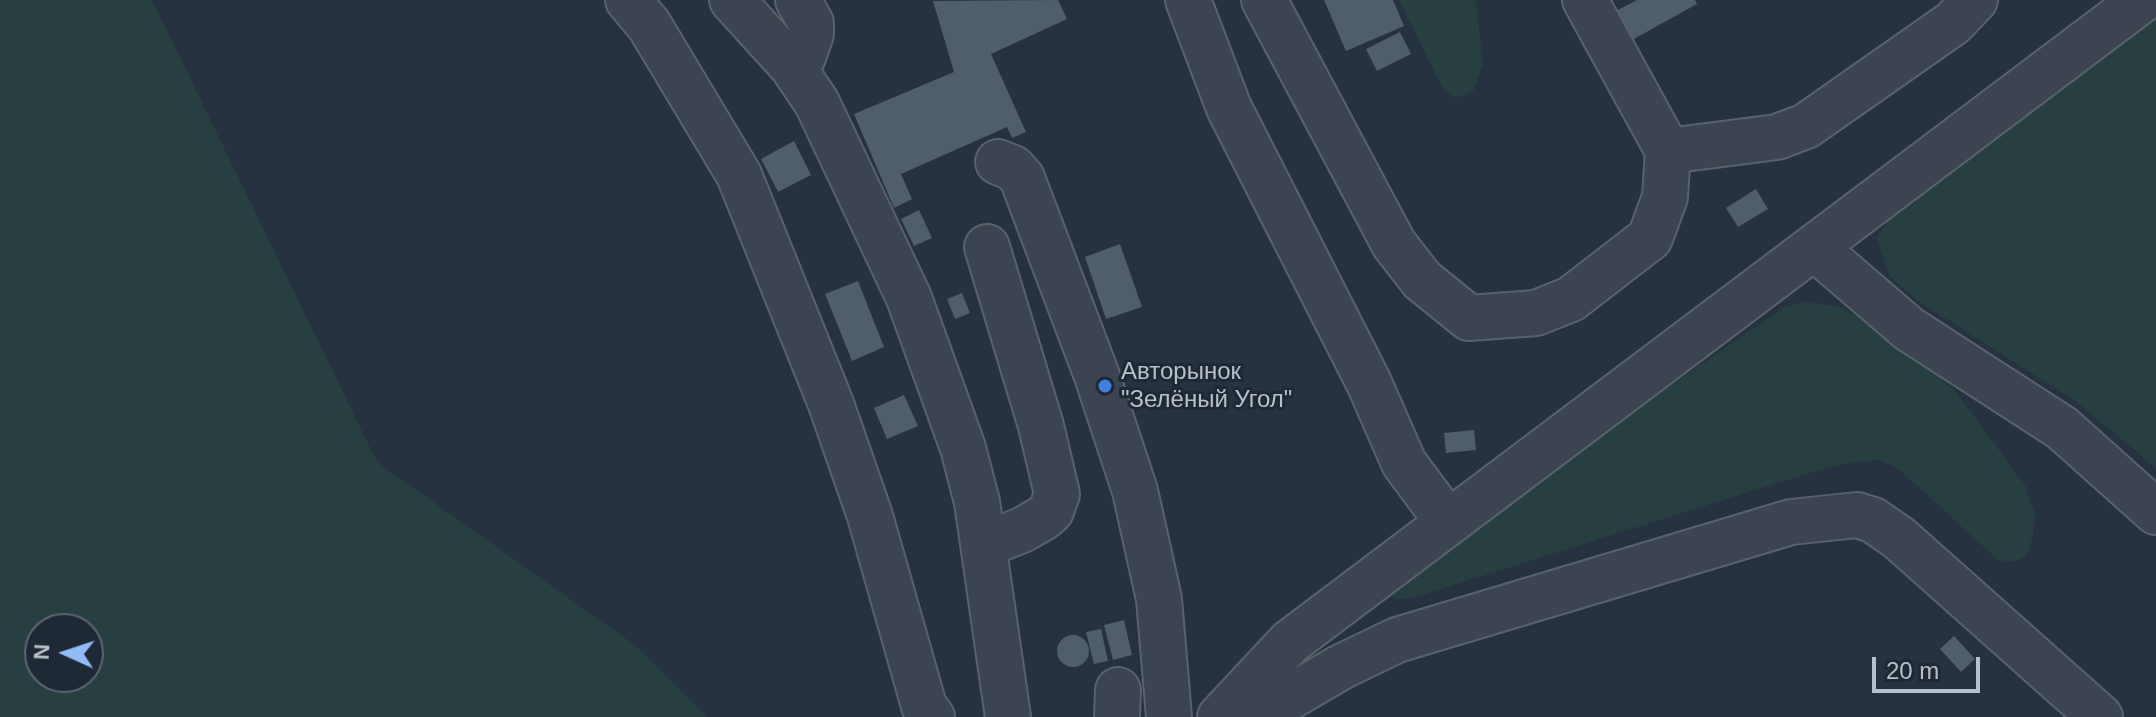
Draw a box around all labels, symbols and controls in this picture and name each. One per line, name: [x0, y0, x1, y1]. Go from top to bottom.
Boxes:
place label: Авторынок "Зелёный Угол": [1121, 358, 1292, 414]
marker: Авторынок "Зелёный Угол": [1096, 377, 1114, 395]
north arrow: [24, 613, 104, 693]
scale bar: [1876, 641, 1984, 691]
text: N: [29, 643, 54, 660]
text: 20 m: [1886, 657, 1939, 684]

